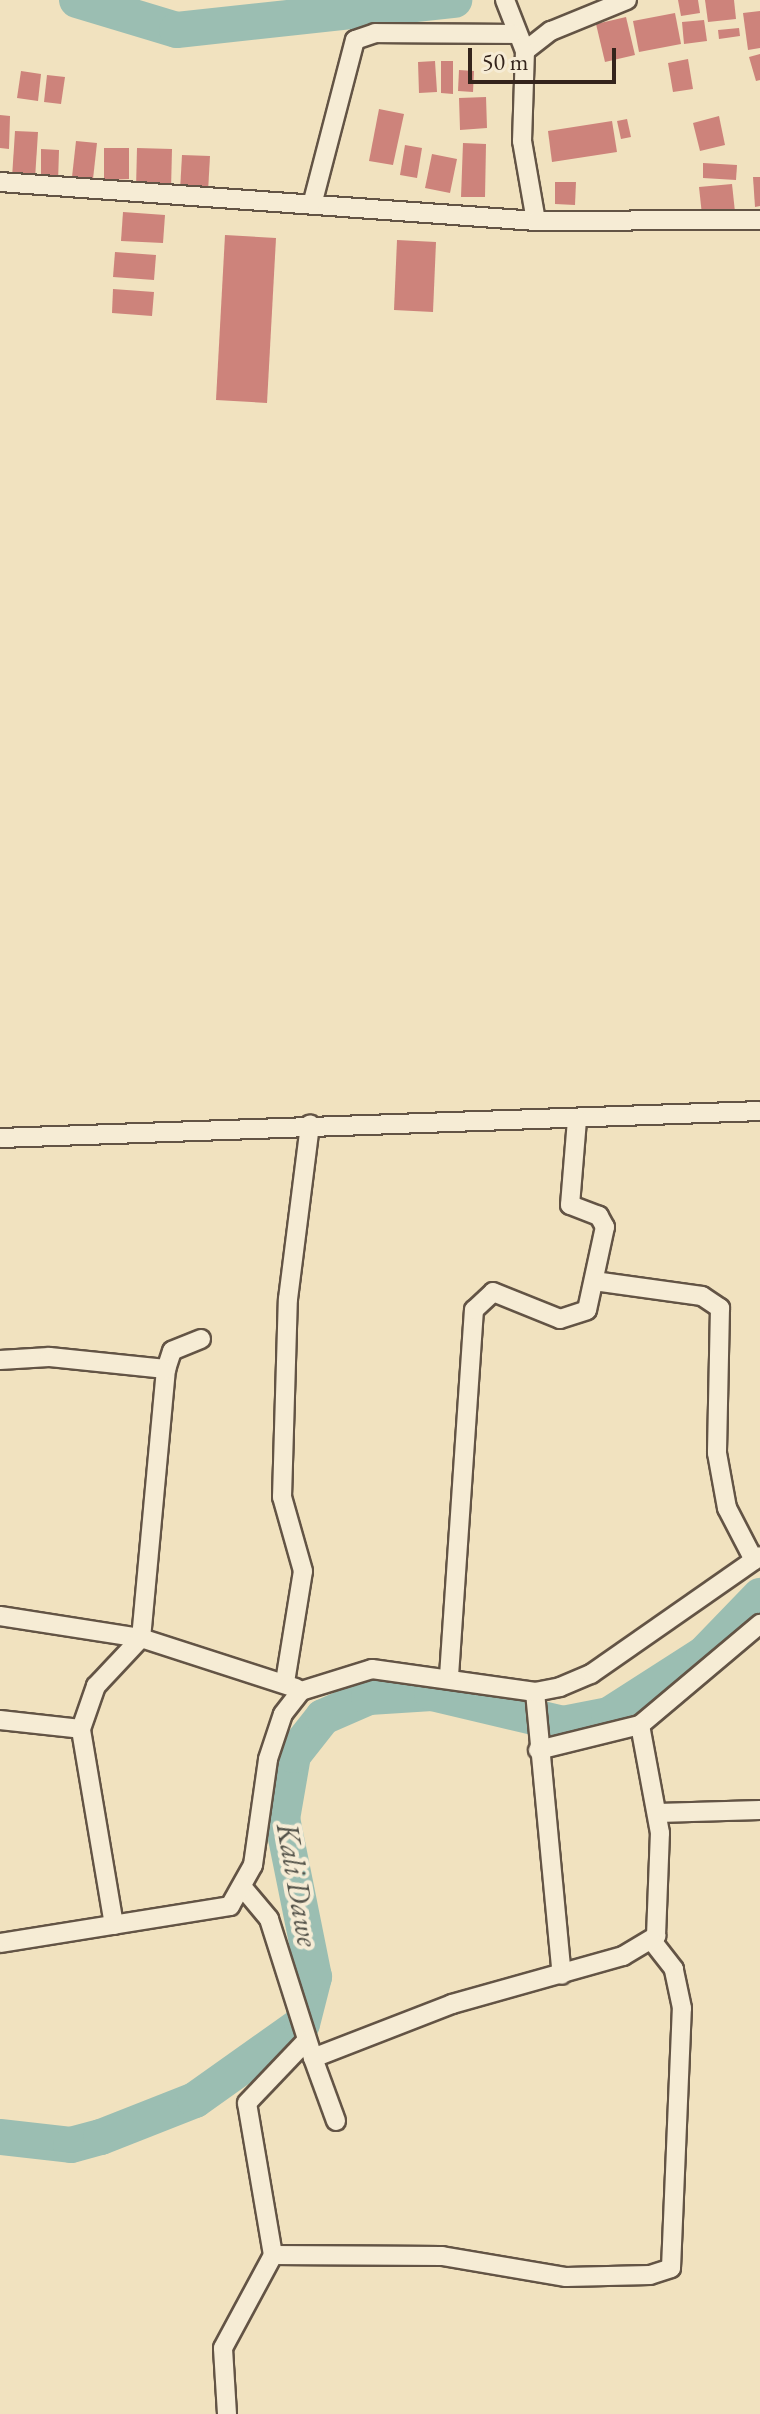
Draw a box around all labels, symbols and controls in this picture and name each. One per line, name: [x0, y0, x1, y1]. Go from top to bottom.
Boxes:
scale bar: [472, 32, 620, 82]
text: 50 m: [482, 46, 529, 77]
water label: Kali Dawe: [268, 1820, 326, 1950]

